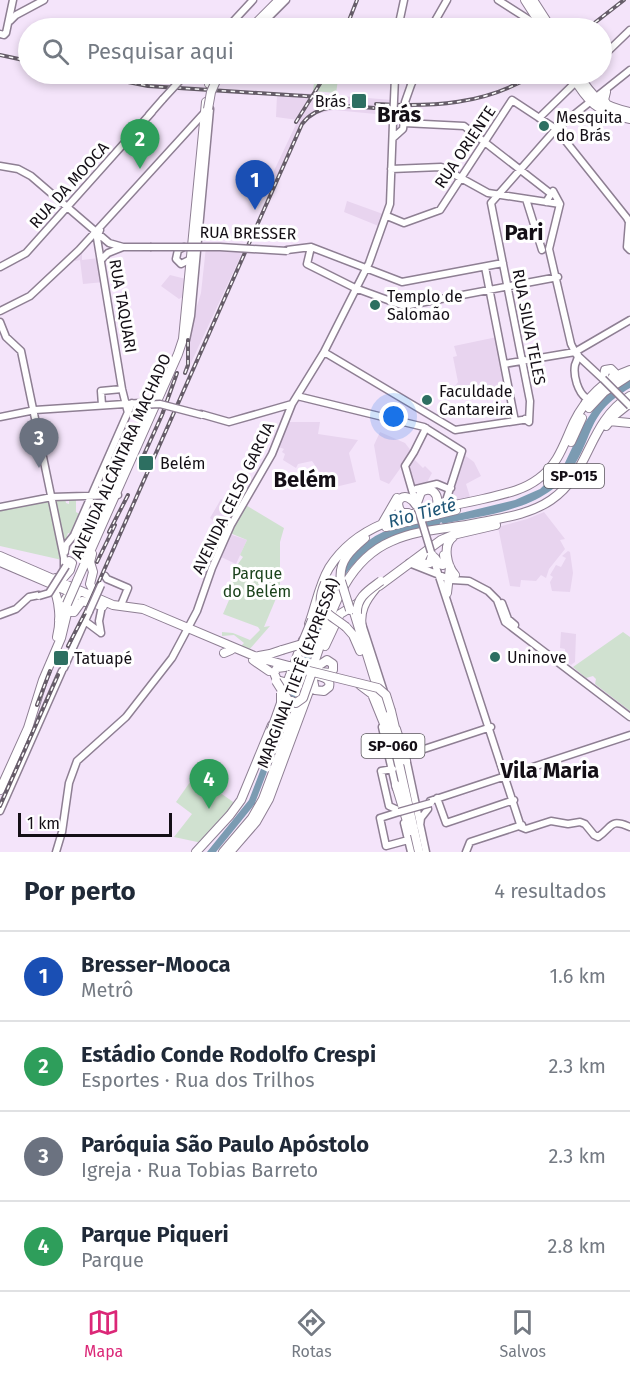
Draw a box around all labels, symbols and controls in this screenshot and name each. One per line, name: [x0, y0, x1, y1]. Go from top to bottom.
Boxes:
search box: [18, 18, 612, 84]
icon: search: [39, 35, 72, 68]
text: Pesquisar aqui: [87, 38, 234, 65]
place label: Brás: [315, 92, 346, 111]
marker: Brás: [350, 92, 368, 110]
district label: Brás: [377, 101, 421, 128]
street label: RUA ORIENTE: [431, 102, 499, 192]
place label: Mesquita do Brás: [556, 108, 622, 145]
marker: Mesquita do Brás: [537, 119, 551, 133]
pin: 2: [120, 120, 160, 169]
street label: RUA DA MOOCA: [25, 137, 113, 232]
pin: 1: [236, 160, 274, 210]
district label: Pari: [504, 219, 544, 246]
street label: RUA BRESSER: [199, 223, 297, 243]
street label: RUA TAQUARI: [105, 258, 141, 354]
street label: RUA SILVA TELES: [508, 267, 550, 387]
place label: Templo de Salomão: [387, 287, 463, 324]
marker: Templo de Salomão: [368, 298, 382, 312]
street label: AVENIDA ALCÂNTARA MACHADO: [66, 350, 175, 562]
place label: Faculdade Cantareira: [439, 382, 514, 419]
marker: Faculdade Cantareira: [420, 393, 434, 407]
your location: [379, 402, 408, 431]
pin: 3: [20, 418, 58, 468]
street label: AVENIDA CELSO GARCIA: [188, 418, 278, 577]
marker: Belém: [137, 454, 155, 472]
place label: Belém: [160, 454, 206, 473]
road number: SP-015: [544, 464, 604, 488]
district label: Belém: [274, 466, 336, 493]
water label: Rio Tietê: [385, 493, 459, 533]
park label: Parque do Belém: [223, 564, 291, 601]
street label: MARGINAL TIETÊ (EXPRESSA): [252, 575, 343, 771]
place label: Uninove: [507, 648, 567, 667]
marker: Tatuapé: [52, 649, 70, 667]
place label: Tatuapé: [74, 649, 132, 668]
marker: Uninove: [488, 650, 502, 664]
road number: SP-060: [362, 734, 424, 758]
district label: Vila Maria: [500, 757, 599, 784]
pin: 4: [190, 760, 228, 809]
scale bar: [18, 810, 172, 838]
text: 1 km: [27, 814, 60, 833]
text: Por perto: [24, 876, 136, 907]
text: 4 resultados: [494, 879, 606, 903]
text: Bresser-Mooca: [81, 951, 231, 978]
text: 1: [39, 964, 48, 988]
text: 1.6 km: [549, 964, 606, 988]
text: Metrô: [81, 978, 133, 1002]
text: Estádio Conde Rodolfo Crespi: [81, 1041, 376, 1068]
text: 2: [38, 1054, 49, 1078]
text: 2.3 km: [548, 1054, 606, 1078]
text: Esportes · Rua dos Trilhos: [81, 1068, 315, 1092]
text: Paróquia São Paulo Apóstolo: [81, 1131, 369, 1158]
text: 3: [38, 1144, 49, 1168]
text: 2.3 km: [548, 1144, 606, 1168]
text: Igreja · Rua Tobias Barreto: [81, 1158, 318, 1182]
text: Parque Piqueri: [81, 1221, 229, 1248]
text: 4: [38, 1234, 49, 1258]
text: 2.8 km: [548, 1234, 606, 1258]
text: Parque: [81, 1248, 144, 1272]
tab: Mapa: [84, 1306, 123, 1361]
tab: Rotas: [291, 1306, 332, 1361]
tab: Salvos: [500, 1306, 546, 1361]

